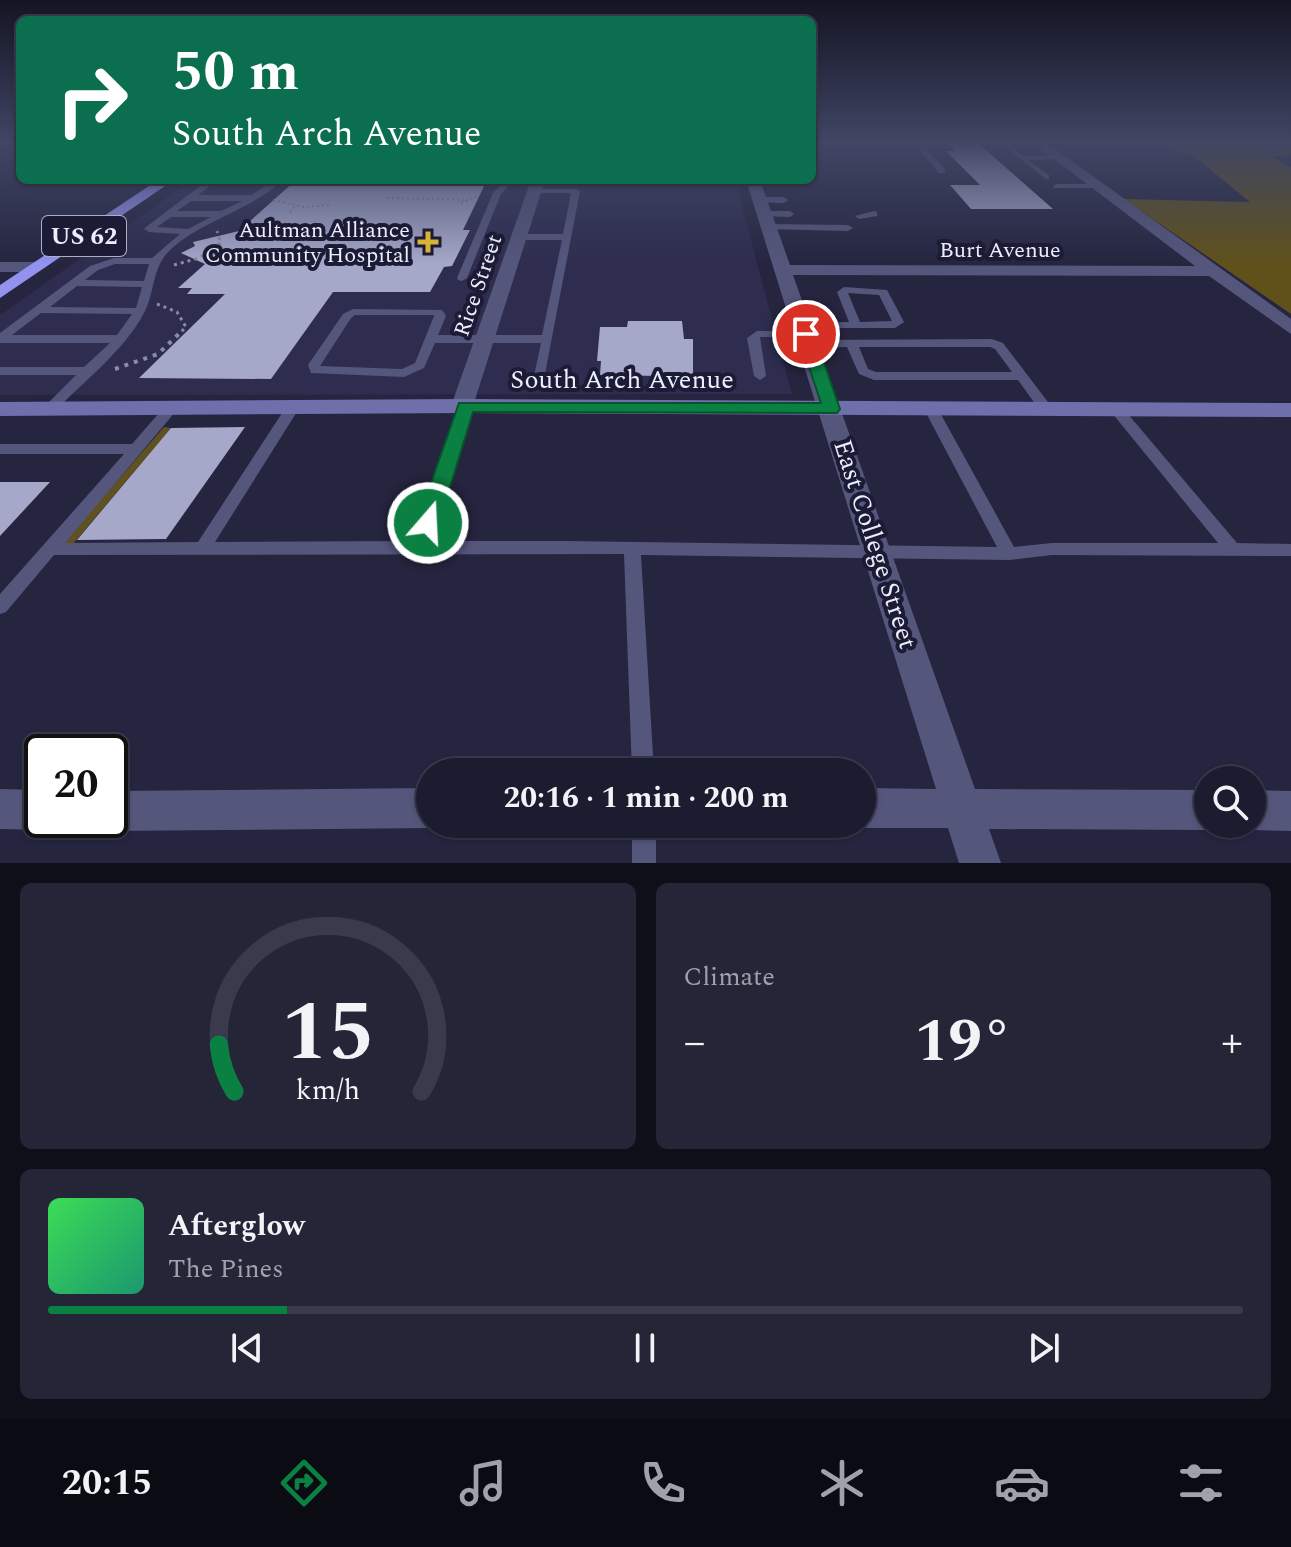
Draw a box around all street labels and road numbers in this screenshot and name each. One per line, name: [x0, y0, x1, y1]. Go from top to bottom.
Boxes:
road number: US 62: [42, 216, 126, 256]
street label: Rice Street: [446, 230, 511, 341]
street label: Burt Avenue: [939, 234, 1061, 267]
street label: South Arch Avenue: [510, 360, 734, 400]
street label: East College Street: [822, 434, 928, 654]

